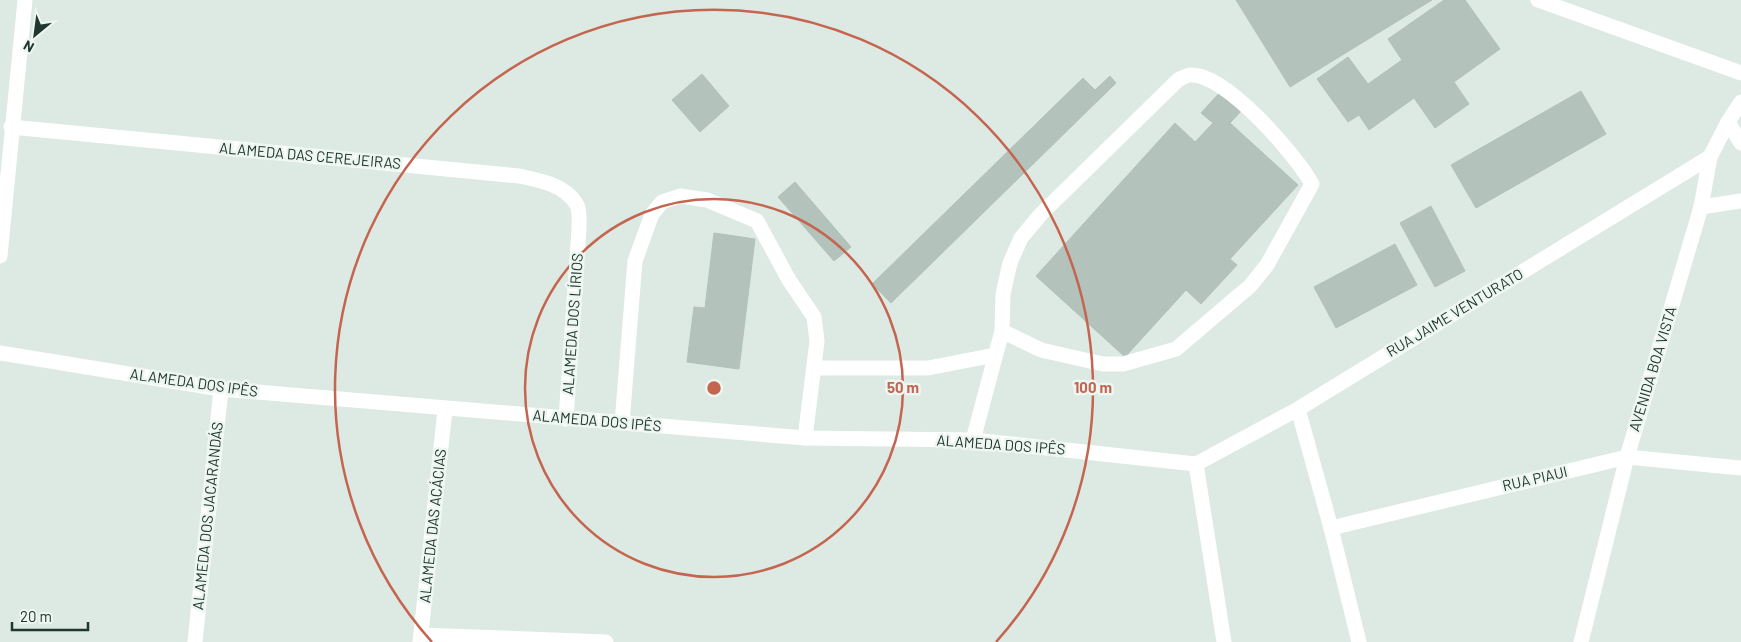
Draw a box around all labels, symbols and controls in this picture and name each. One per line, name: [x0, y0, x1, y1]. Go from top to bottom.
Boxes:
north arrow: [10, 10, 60, 60]
text: N: [20, 37, 37, 56]
street label: ALAMEDA DAS CEREJEIRAS: [218, 138, 402, 172]
street label: ALAMEDA DOS LÍRIOS: [558, 252, 586, 395]
street label: RUA JAIME VENTURATO: [1383, 264, 1526, 360]
street label: AVENIDA BOA VISTA: [1624, 304, 1680, 433]
street label: ALAMEDA DOS IPÊS: [129, 364, 259, 400]
text: 50 m: [887, 378, 919, 396]
text: 100 m: [1074, 378, 1112, 396]
centre of rings: [705, 379, 723, 397]
street label: ALAMEDA DOS IPÊS: [532, 405, 662, 435]
street label: ALAMEDA DOS JACARANDÁS: [188, 421, 226, 611]
street label: ALAMEDA DOS IPÊS: [936, 431, 1066, 457]
street label: ALAMEDA DAS ACÁCIAS: [415, 448, 449, 604]
street label: RUA PIAUI: [1500, 462, 1569, 494]
scale bar: [12, 600, 89, 632]
text: 20 m: [20, 607, 52, 625]

